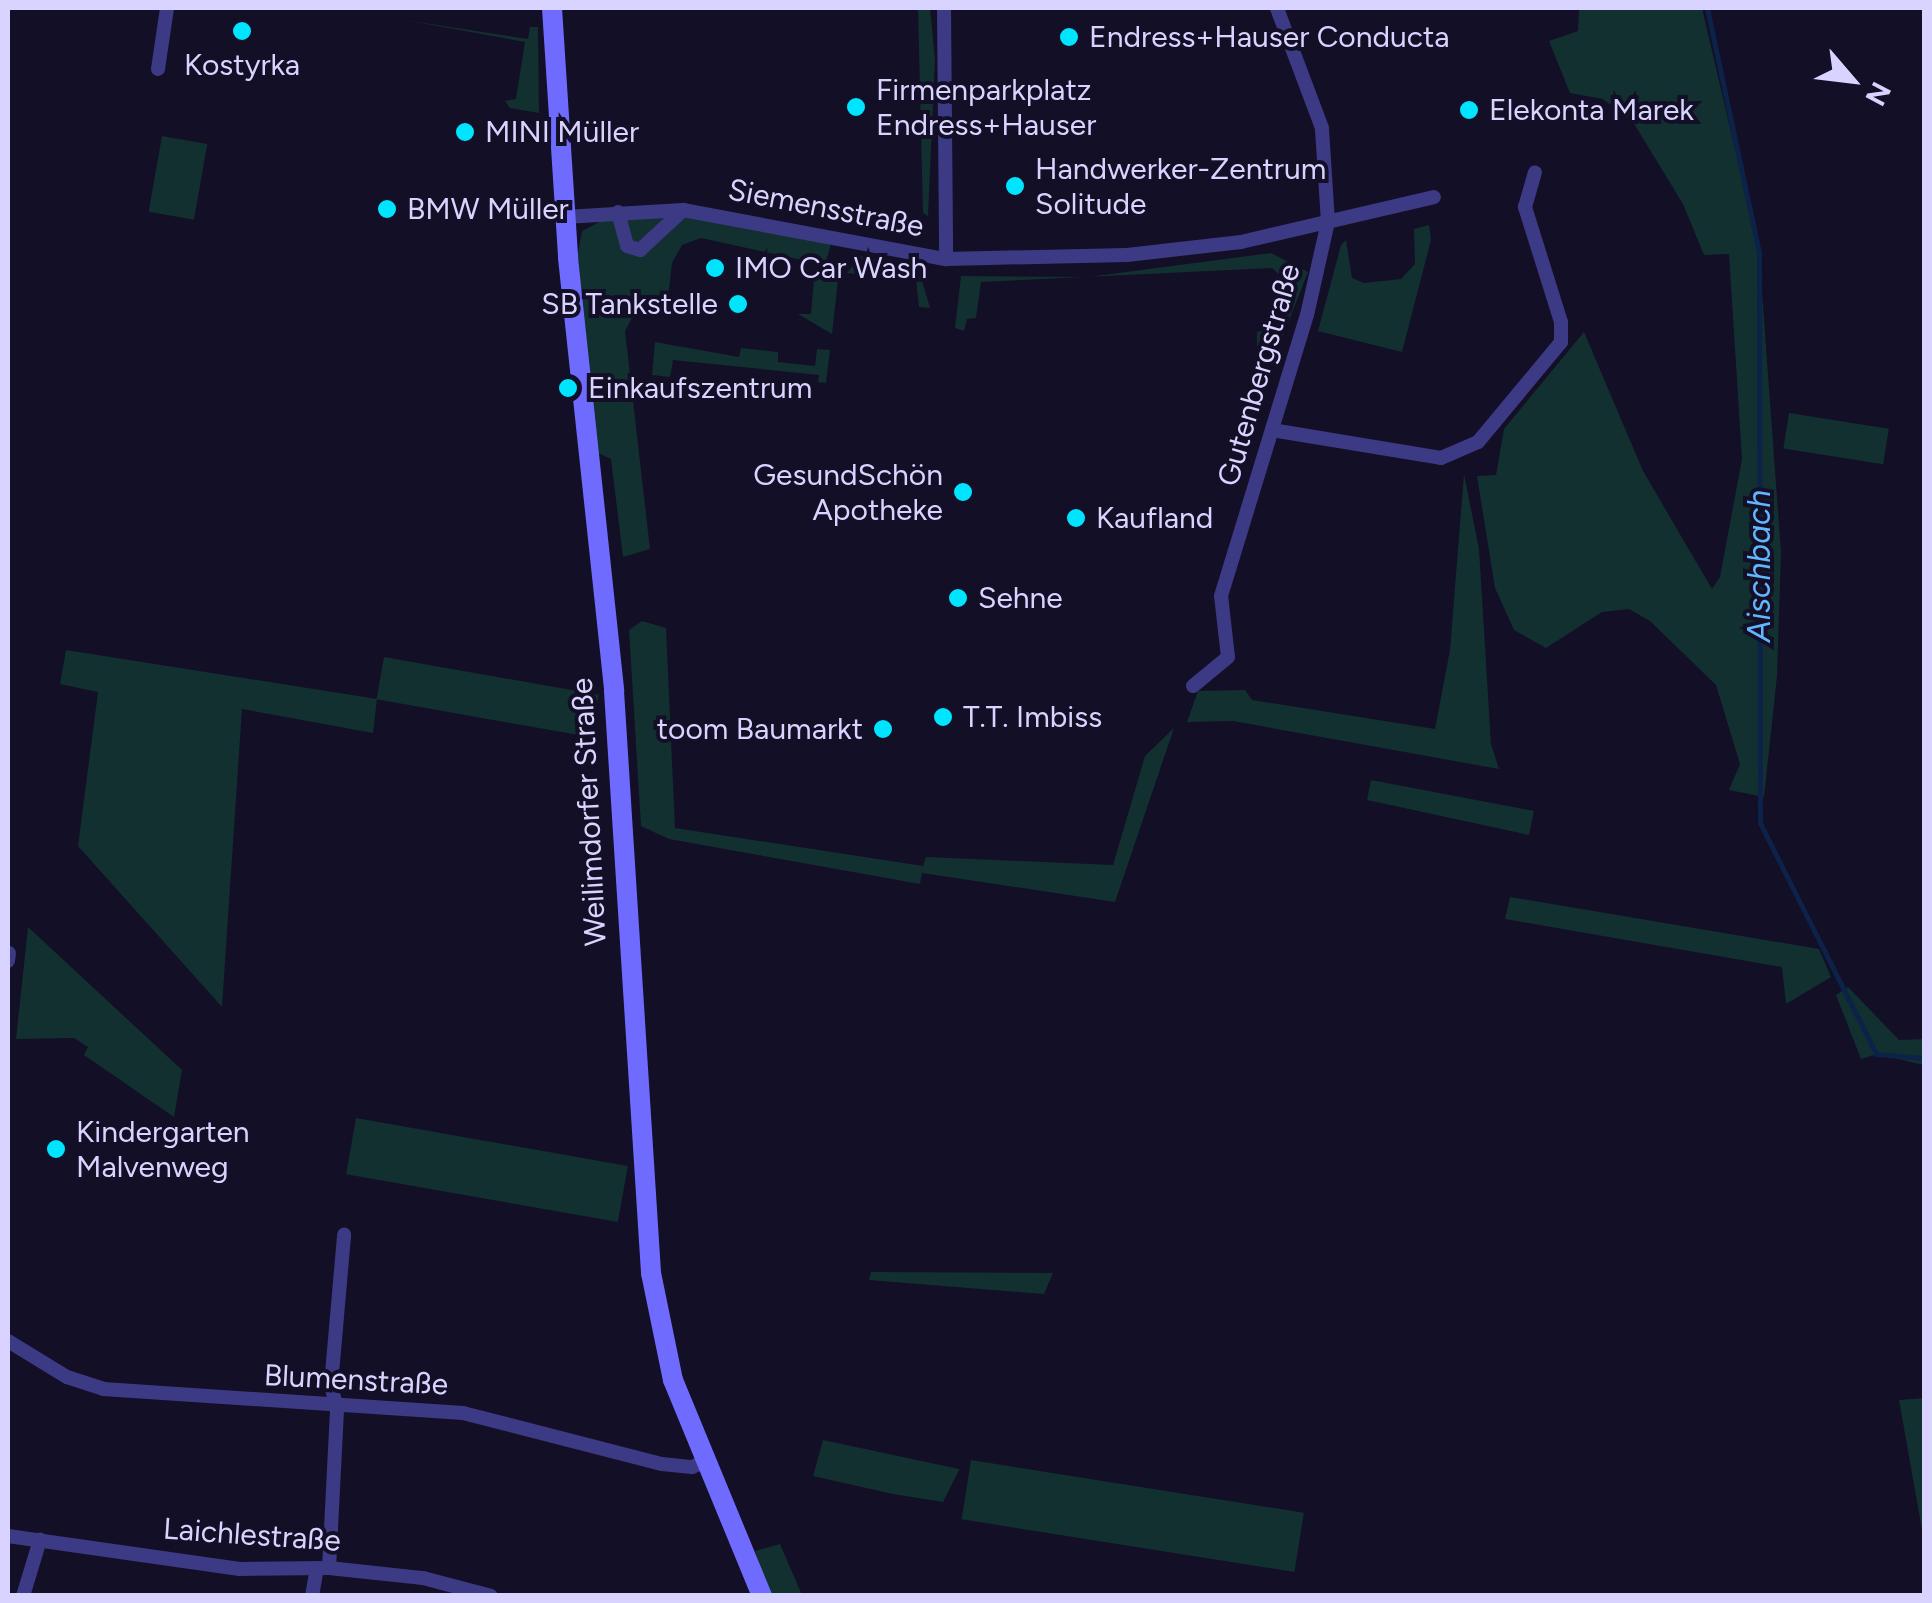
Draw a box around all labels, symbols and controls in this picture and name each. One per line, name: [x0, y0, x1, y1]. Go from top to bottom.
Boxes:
place label: Endress+Hauser Conducta: [1089, 19, 1450, 55]
marker: Kostyrka: [231, 20, 253, 42]
marker: Endress+Hauser Conducta: [1058, 26, 1080, 48]
north arrow: [1802, 30, 1902, 130]
place label: Kostyrka: [184, 47, 300, 83]
place label: Firmenparkplatz Endress+Hauser: [876, 72, 1096, 142]
text: N: [1858, 77, 1899, 112]
place label: Elekonta Marek: [1489, 92, 1694, 128]
marker: Firmenparkplatz Endress+Hauser: [845, 96, 867, 118]
marker: Elekonta Marek: [1458, 99, 1480, 121]
place label: MINI Müller: [485, 114, 639, 150]
marker: MINI Müller: [454, 121, 476, 143]
place label: Handwerker-Zentrum Solitude: [1035, 151, 1326, 222]
street label: Siemensstraße: [725, 171, 927, 245]
marker: Handwerker-Zentrum Solitude: [1004, 175, 1026, 197]
place label: BMW Müller: [407, 191, 569, 227]
marker: BMW Müller: [376, 198, 398, 220]
place label: IMO Car Wash: [735, 250, 927, 286]
marker: IMO Car Wash: [704, 257, 726, 279]
street label: Gutenbergstraße: [1210, 260, 1308, 490]
place label: SB Tankstelle: [541, 286, 718, 322]
marker: SB Tankstelle: [727, 293, 749, 315]
place label: Einkaufszentrum: [588, 370, 812, 406]
marker: Einkaufszentrum: [557, 377, 579, 399]
place label: GesundSchön Apotheke: [753, 457, 943, 528]
marker: GesundSchön Apotheke: [952, 481, 974, 503]
water label: Aischbach: [1740, 490, 1778, 642]
place label: Kaufland: [1096, 500, 1213, 536]
marker: Kaufland: [1065, 507, 1087, 529]
place label: Sehne: [978, 580, 1063, 616]
marker: Sehne: [947, 587, 969, 609]
street label: Weilimdorfer Straße: [564, 677, 614, 947]
place label: T.T. Imbiss: [963, 699, 1102, 735]
marker: T.T. Imbiss: [932, 706, 954, 728]
place label: toom Baumarkt: [657, 711, 863, 747]
marker: toom Baumarkt: [872, 718, 894, 740]
place label: Kindergarten Malvenweg: [76, 1114, 250, 1184]
marker: Kindergarten Malvenweg: [45, 1138, 67, 1160]
street label: Blumenstraße: [263, 1357, 449, 1403]
street label: Laichlestraße: [162, 1511, 342, 1559]

